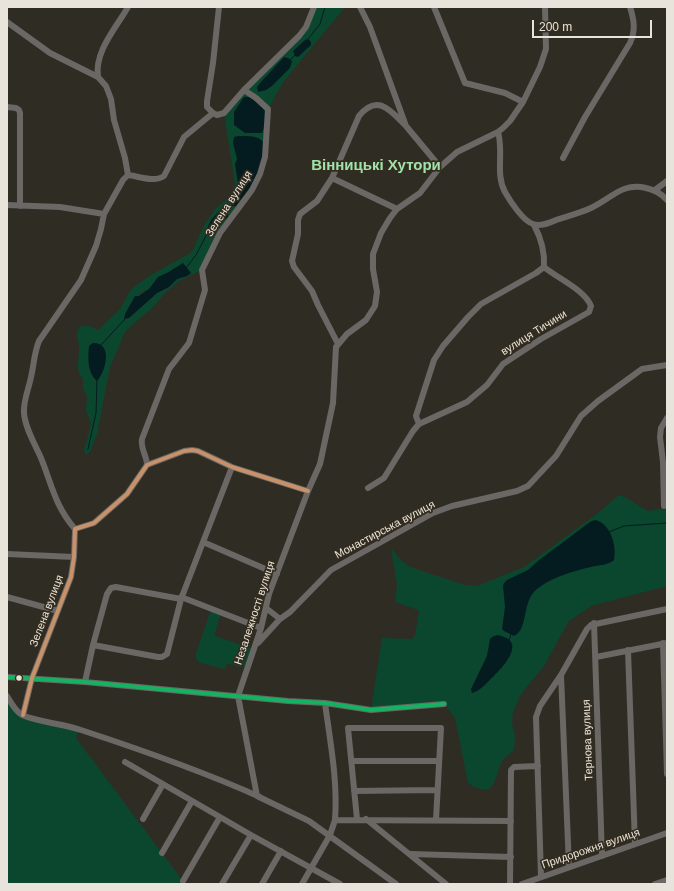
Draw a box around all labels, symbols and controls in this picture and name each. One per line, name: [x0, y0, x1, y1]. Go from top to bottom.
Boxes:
scale bar: [534, 12, 654, 38]
text: 200 m: [539, 20, 572, 34]
district label: Вінницькі Хутори: [311, 157, 441, 175]
street label: Зелена вулиця: [203, 169, 255, 239]
street label: вулиця Тичини: [499, 307, 569, 359]
street label: Монастирська вулиця: [333, 498, 437, 562]
street label: Незалежності вулиця: [232, 559, 278, 667]
street label: Зелена вулиця: [27, 573, 67, 649]
unlabelled marker: [14, 673, 24, 683]
street label: Тернова вулиця: [580, 699, 596, 781]
street label: Придорожня вулиця: [540, 826, 642, 872]

